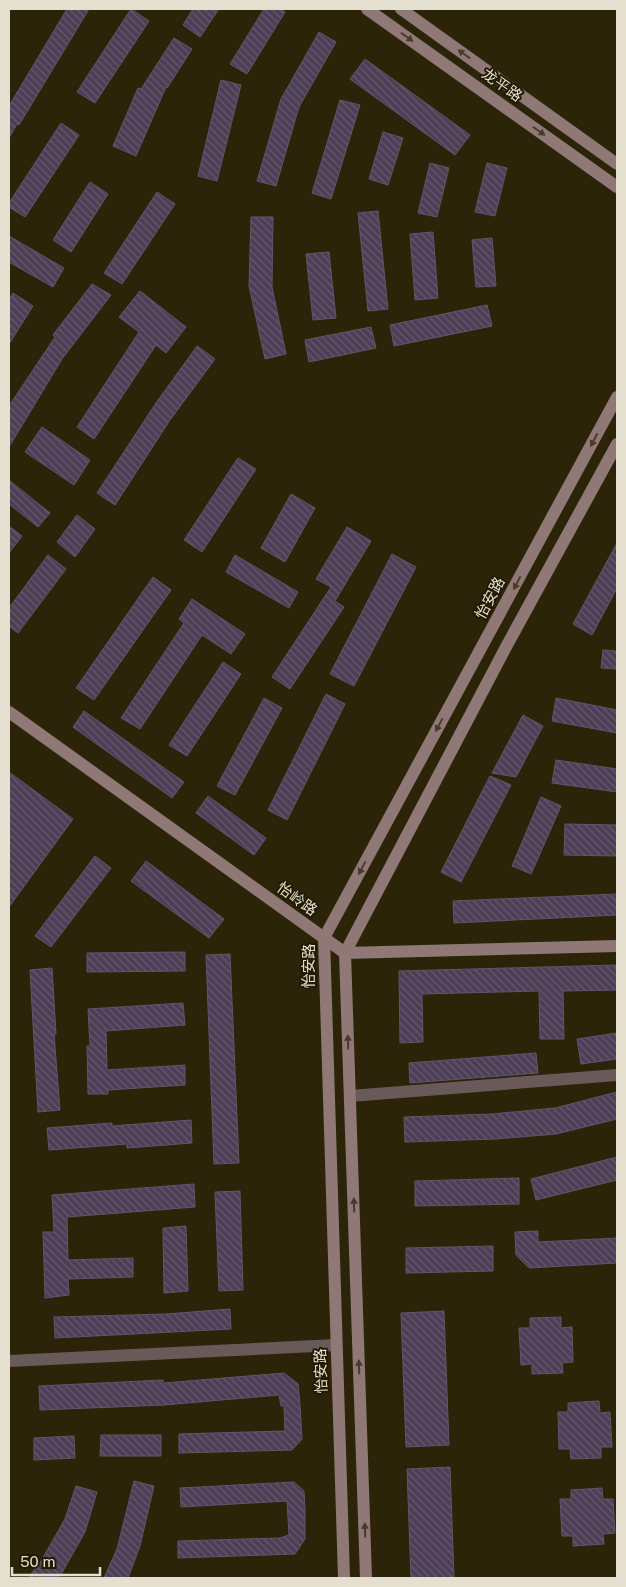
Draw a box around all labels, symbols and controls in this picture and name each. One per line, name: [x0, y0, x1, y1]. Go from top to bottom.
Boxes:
one-way arrow: [400, 32, 414, 42]
one-way arrow: [457, 49, 471, 59]
street label: 龙平路: [479, 65, 526, 104]
one-way arrow: [532, 126, 546, 136]
one-way arrow: [590, 432, 598, 447]
street label: 怡安路: [471, 574, 508, 622]
one-way arrow: [512, 576, 521, 589]
one-way arrow: [435, 718, 443, 733]
one-way arrow: [358, 861, 366, 876]
street label: 怡岭路: [274, 878, 320, 919]
street label: 怡安路: [300, 943, 317, 989]
one-way arrow: [344, 1034, 352, 1050]
one-way arrow: [349, 1196, 357, 1212]
street label: 怡安路: [311, 1348, 330, 1394]
one-way arrow: [355, 1359, 363, 1375]
one-way arrow: [360, 1521, 368, 1537]
scale bar: [12, 1544, 100, 1576]
text: 50 m: [20, 1553, 55, 1570]

